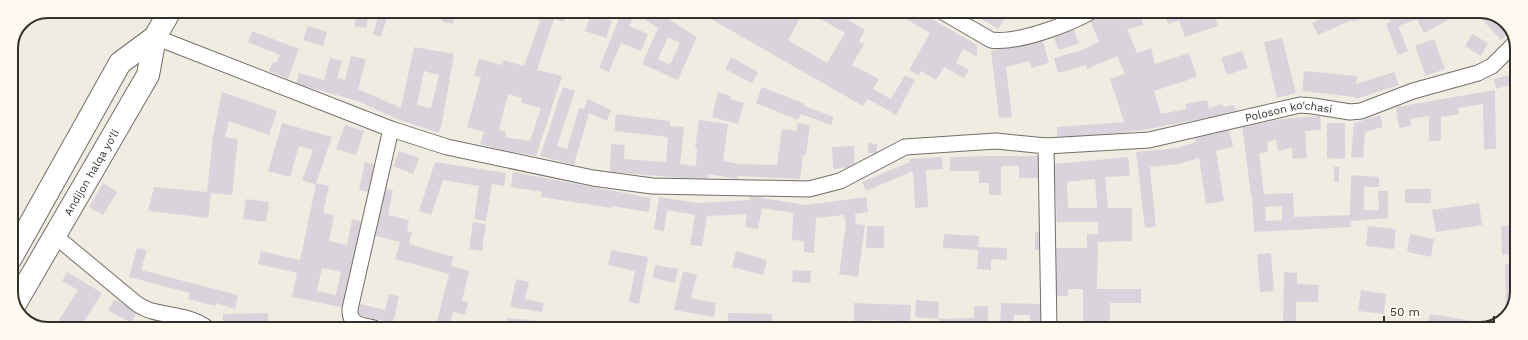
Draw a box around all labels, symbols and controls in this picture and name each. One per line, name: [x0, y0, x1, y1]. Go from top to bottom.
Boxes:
street label: Poloson ko'chasi: [1244, 99, 1333, 125]
street label: Andijon halqa yo‘li: [62, 127, 122, 218]
scale bar: [1384, 298, 1494, 324]
text: 50 m: [1390, 305, 1420, 319]

